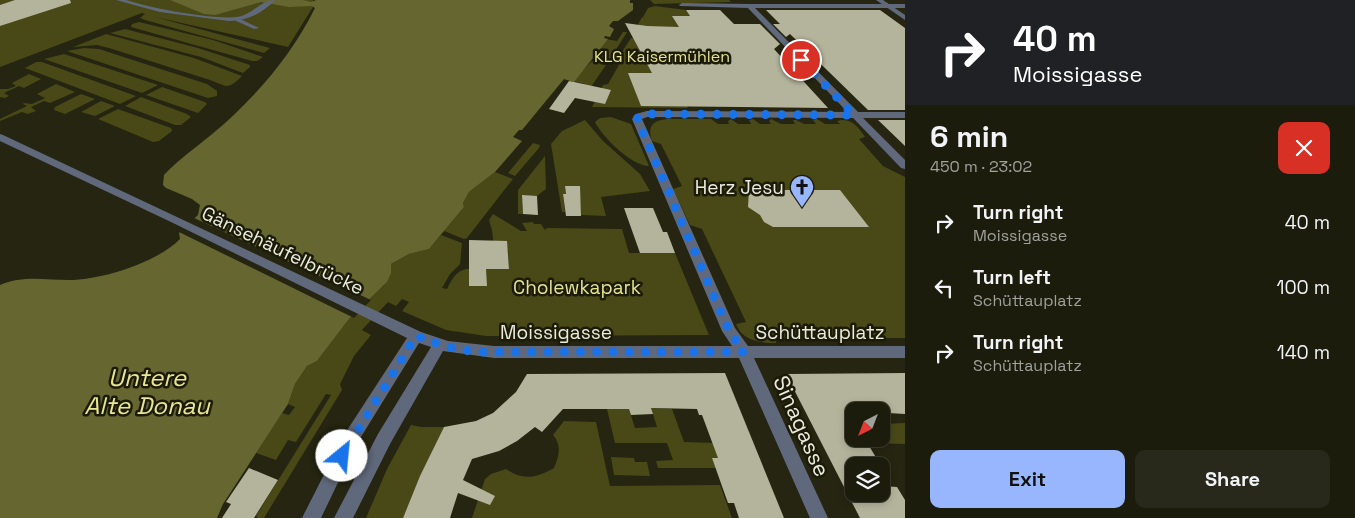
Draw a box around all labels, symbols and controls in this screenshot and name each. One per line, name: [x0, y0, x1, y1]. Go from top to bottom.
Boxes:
text: 40 m: [1013, 17, 1097, 61]
icon: right: [930, 20, 995, 85]
pin: [780, 39, 822, 81]
park label: KLG Kaisermühlen: [594, 46, 730, 67]
icon: arrive: [787, 46, 815, 74]
text: Moissigasse: [1013, 60, 1143, 88]
text: 6 min: [930, 117, 1008, 156]
button: close: [1278, 122, 1330, 174]
text: 450 m · 23:02: [930, 156, 1032, 177]
church icon: Herz Jesu: [789, 174, 815, 208]
place label: Herz Jesu: [695, 175, 784, 200]
street label: Gänsehäufelbrücke: [198, 200, 368, 301]
text: Turn right: [973, 200, 1063, 225]
icon: right: [930, 209, 958, 237]
text: 40 m: [1285, 210, 1330, 235]
text: Moissigasse: [973, 225, 1067, 246]
text: Turn left: [973, 265, 1051, 290]
icon: left: [930, 274, 958, 302]
park label: Cholewkapark: [513, 275, 641, 300]
text: 100 m: [1276, 275, 1330, 300]
text: Schüttauplatz: [973, 290, 1082, 311]
street label: Moissigasse: [500, 320, 612, 345]
street label: Schüttauplatz: [755, 320, 885, 345]
text: Turn right: [973, 330, 1063, 355]
icon: right: [930, 339, 958, 367]
text: 140 m: [1277, 340, 1330, 365]
text: Schüttauplatz: [973, 355, 1082, 376]
water label: Untere Alte Donau: [84, 362, 211, 421]
street label: Sinagasse: [767, 371, 837, 481]
north arrow: [845, 402, 890, 448]
map controls: [845, 402, 890, 502]
position arrow: [315, 429, 367, 481]
button: Exit: [930, 450, 1125, 508]
button: Share: [1135, 450, 1330, 508]
button: layers: [845, 457, 890, 502]

